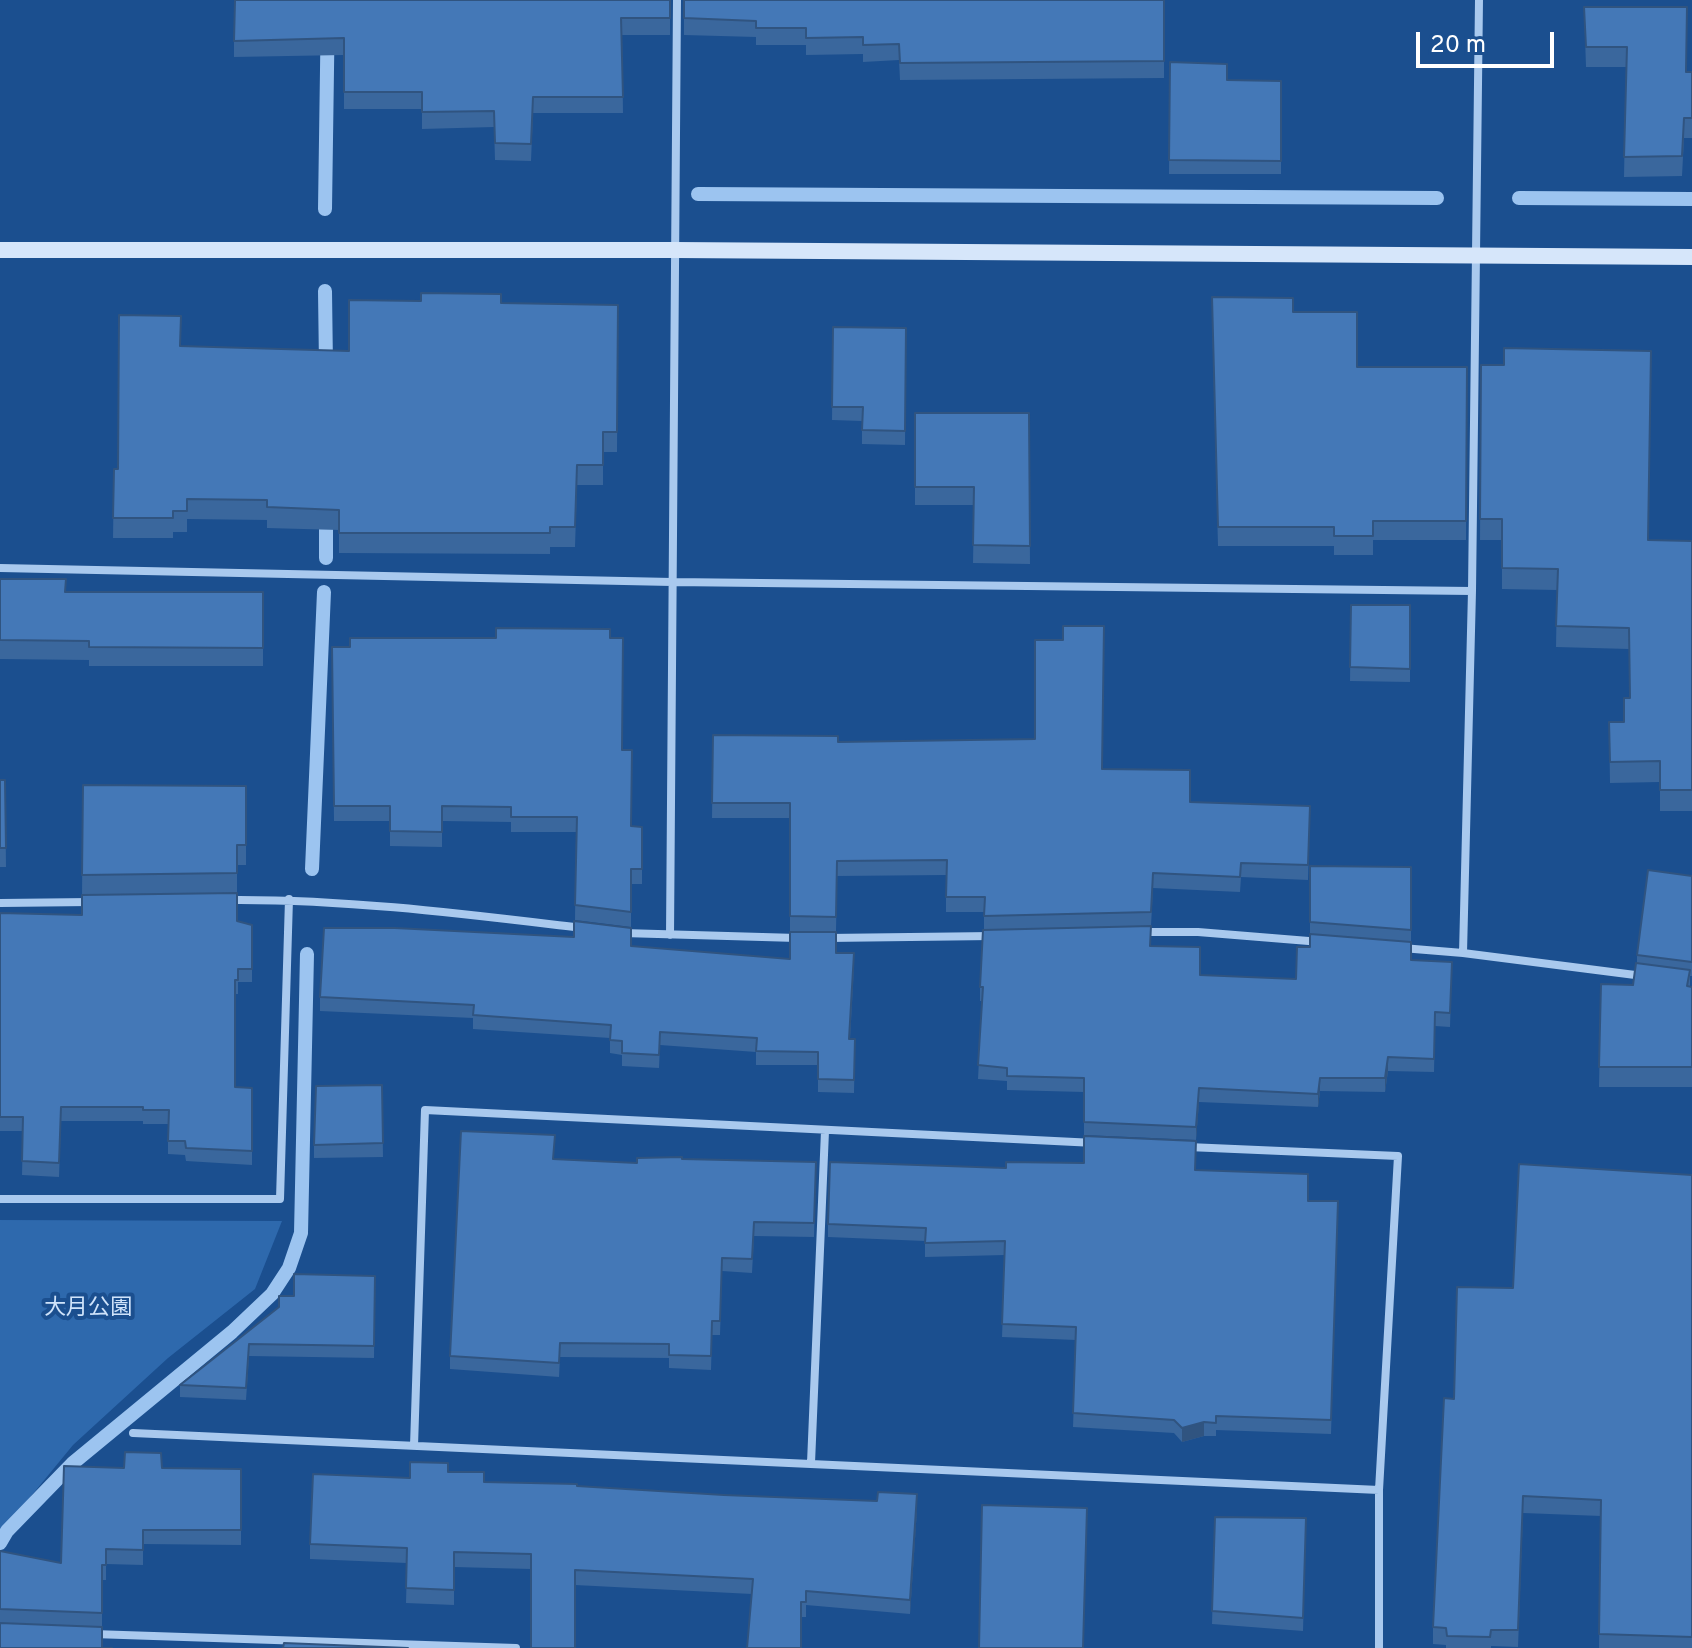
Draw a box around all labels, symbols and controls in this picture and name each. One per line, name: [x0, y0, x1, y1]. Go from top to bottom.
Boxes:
scale bar: [1420, 16, 1558, 66]
text: 20 m: [1430, 31, 1486, 61]
park label: 大月公園: [44, 1297, 132, 1323]

